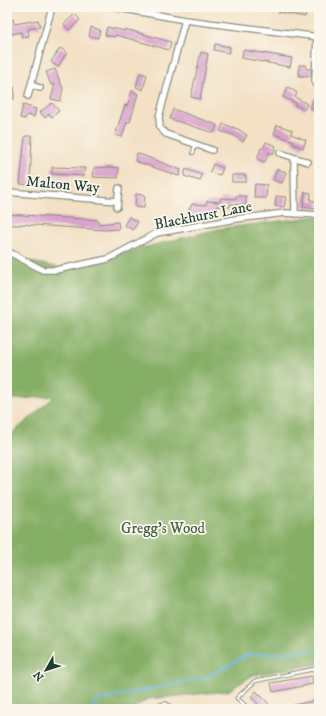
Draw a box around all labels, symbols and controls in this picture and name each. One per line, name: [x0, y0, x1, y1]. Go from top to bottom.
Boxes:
street label: Malton Way: [25, 172, 101, 197]
street label: Blackhurst Lane: [153, 197, 254, 234]
park label: Gregg's Wood: [121, 519, 206, 538]
north arrow: [26, 650, 66, 690]
text: N: [31, 668, 47, 684]

